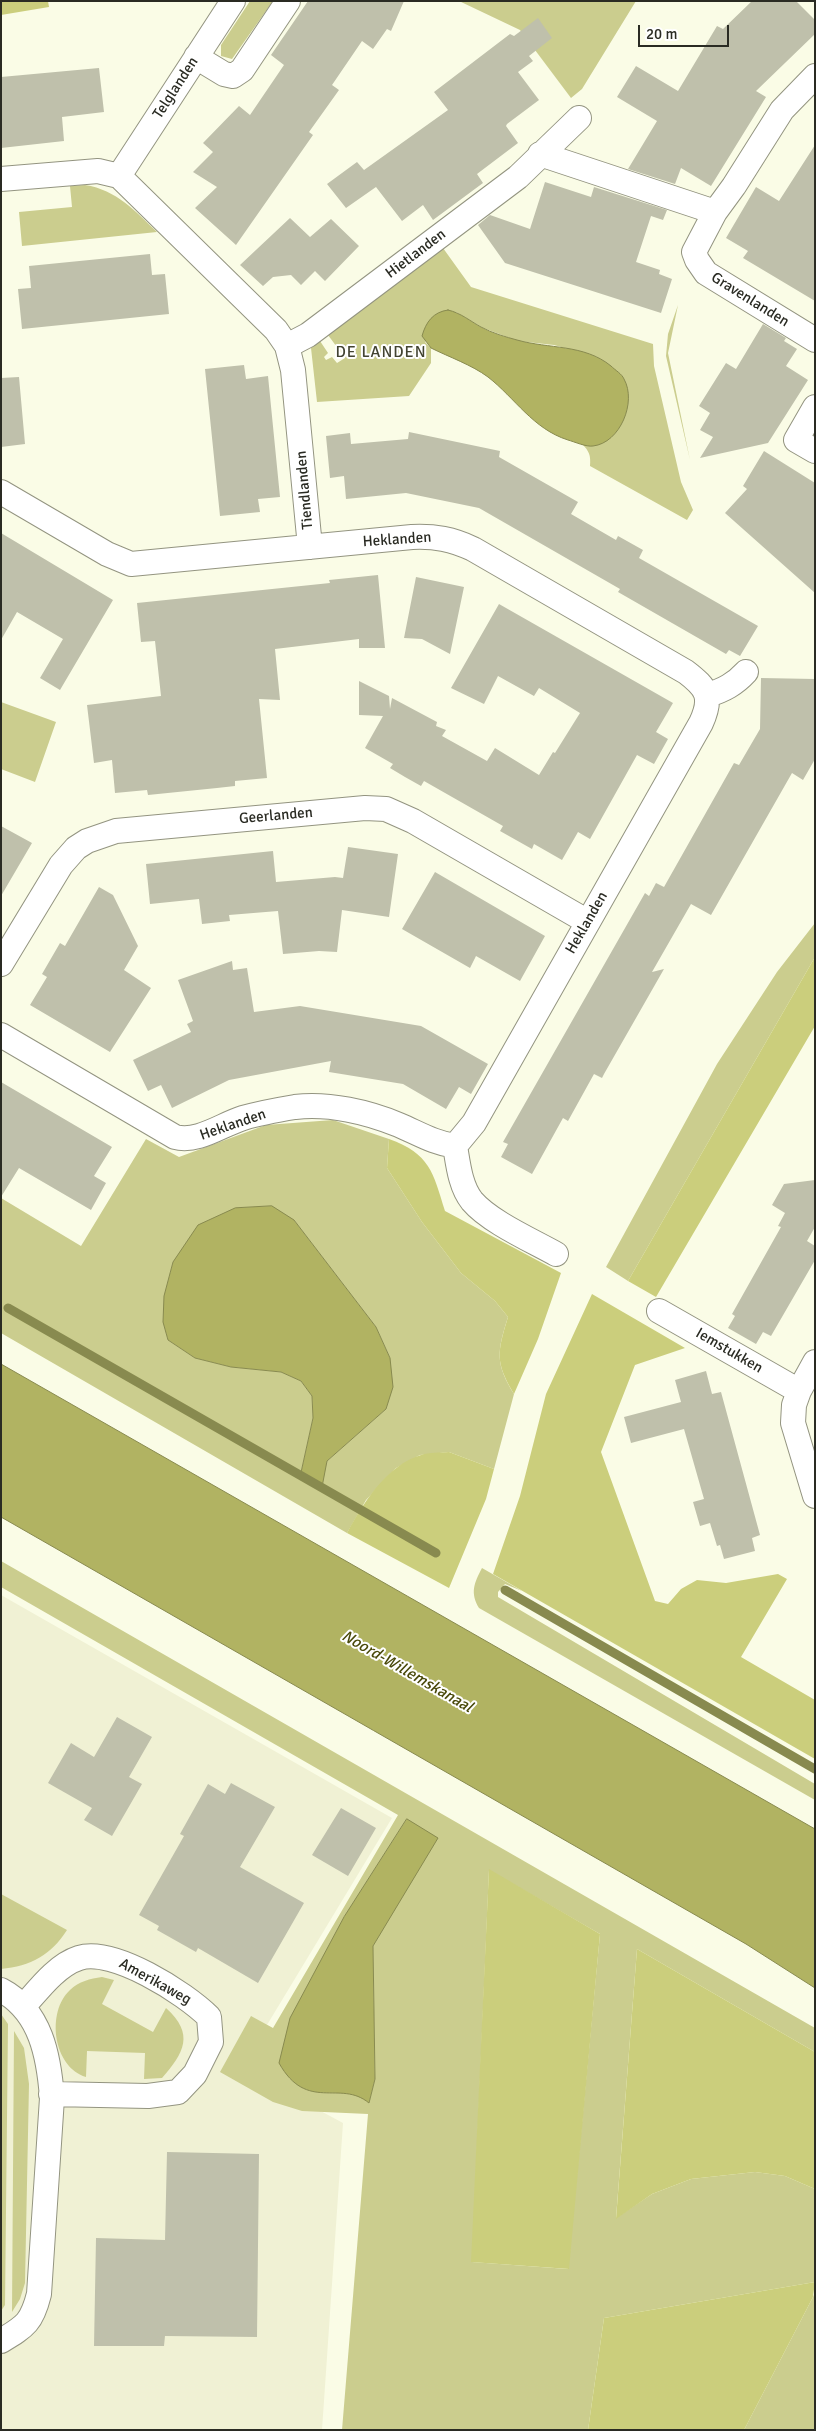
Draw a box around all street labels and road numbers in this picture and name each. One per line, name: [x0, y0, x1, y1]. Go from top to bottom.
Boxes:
street label: Telglanden: [149, 54, 203, 122]
street label: Hietlanden: [382, 226, 450, 282]
street label: Gravenlanden: [708, 269, 792, 331]
street label: Tiendlanden: [293, 450, 317, 530]
street label: Heklanden: [362, 529, 432, 551]
street label: Geerlanden: [238, 804, 314, 828]
street label: Heklanden: [562, 889, 612, 957]
street label: Heklanden: [198, 1105, 268, 1145]
street label: Iemstukken: [692, 1325, 766, 1377]
street label: Amerikaweg: [116, 1955, 194, 2009]

